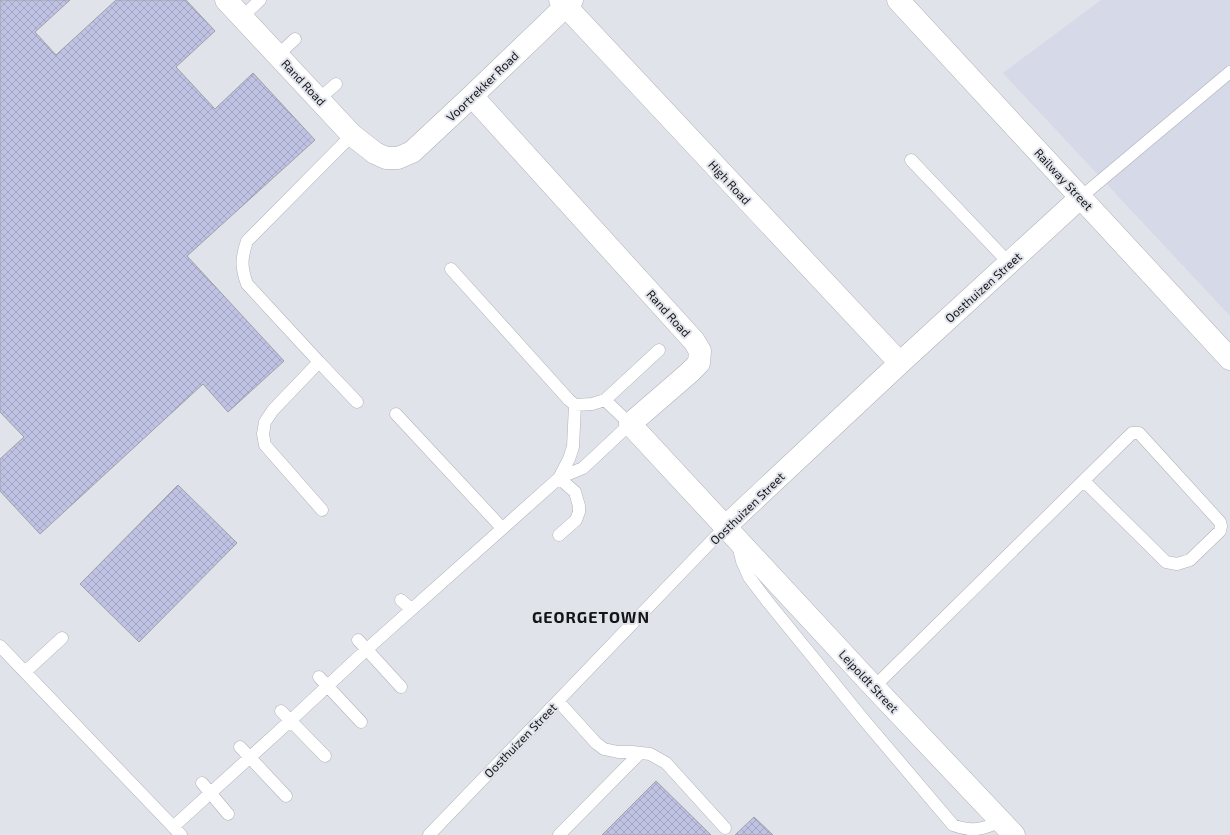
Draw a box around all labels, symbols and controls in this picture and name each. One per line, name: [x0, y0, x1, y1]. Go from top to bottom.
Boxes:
street label: Voortrekker Road: [443, 48, 521, 124]
street label: Rand Road: [279, 56, 329, 108]
street label: Railway Street: [1032, 145, 1096, 213]
street label: High Road: [706, 157, 754, 207]
street label: Oosthuizen Street: [942, 249, 1024, 325]
street label: Rand Road: [644, 287, 694, 339]
street label: Oosthuizen Street: [707, 469, 787, 547]
district label: GEORGETOWN: [532, 607, 650, 626]
street label: Leipoldt Street: [836, 647, 902, 715]
street label: Oosthuizen Street: [481, 700, 559, 780]

